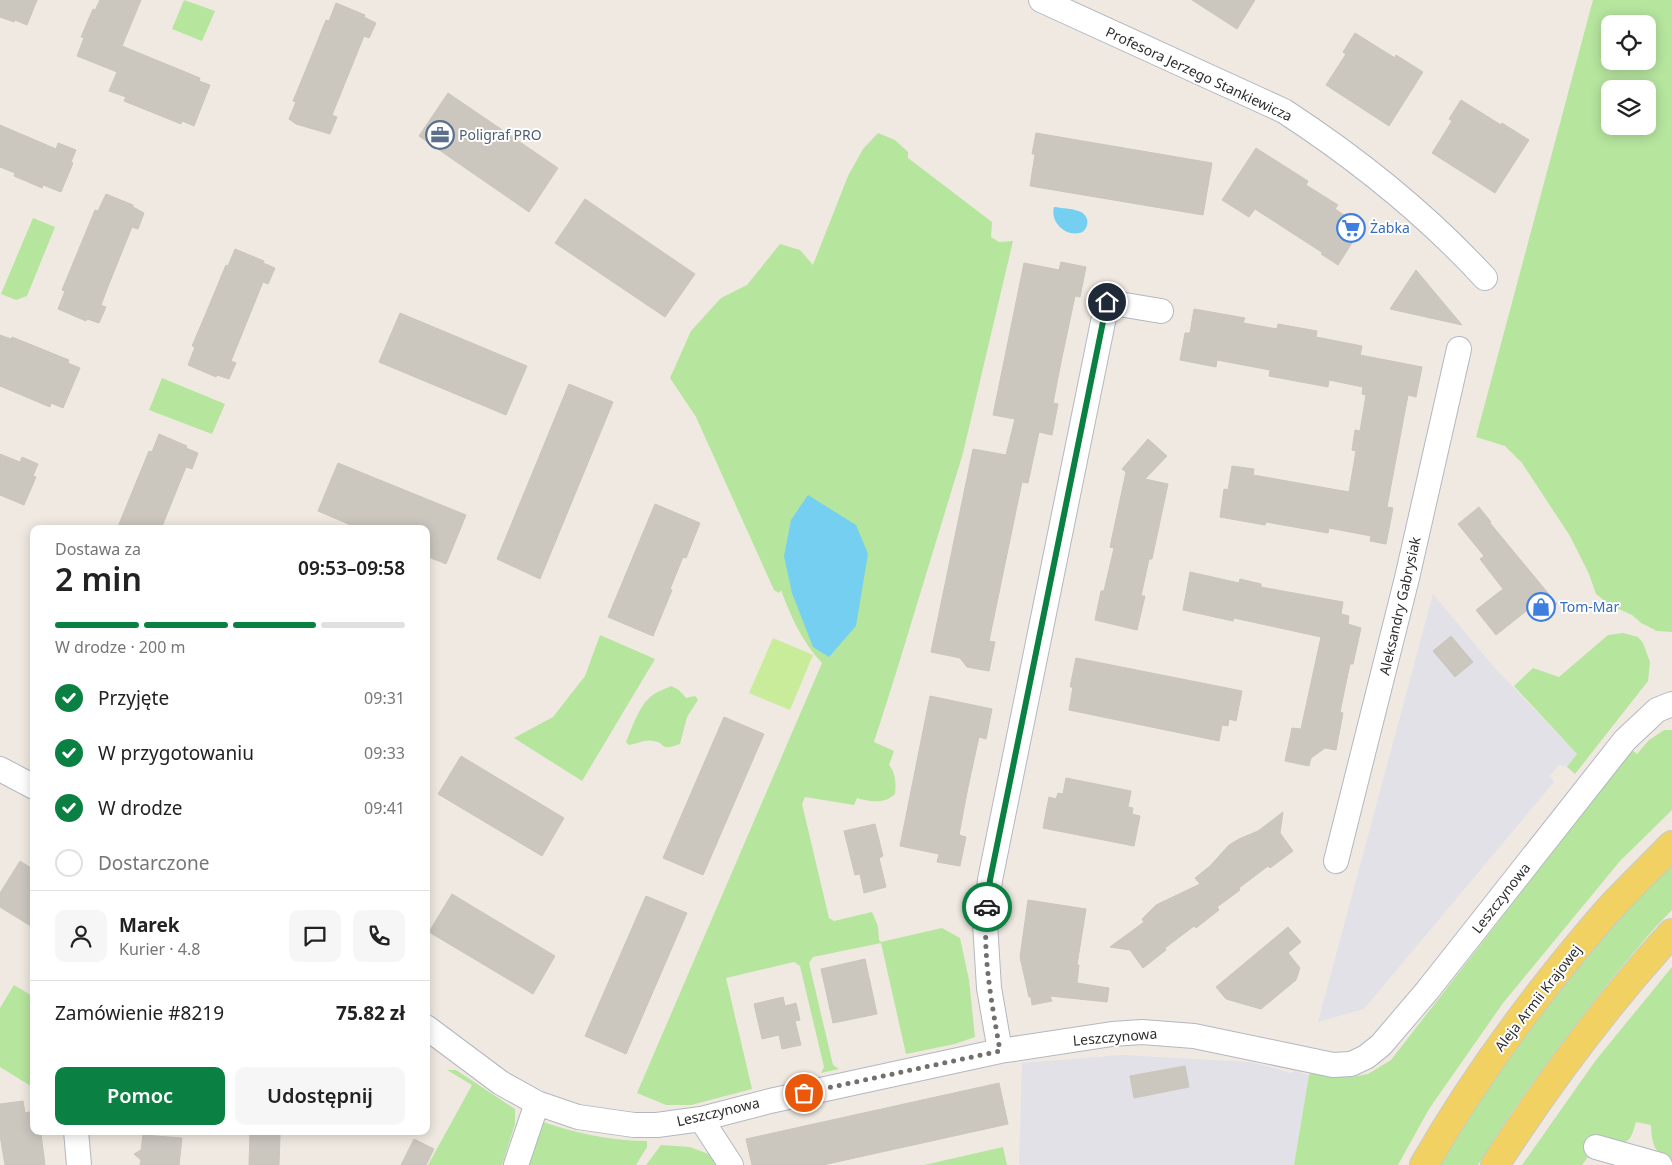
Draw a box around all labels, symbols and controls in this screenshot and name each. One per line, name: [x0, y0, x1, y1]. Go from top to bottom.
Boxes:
map controls: [1601, 15, 1656, 135]
button: locate: [1601, 15, 1656, 70]
street label: Profesora Jerzego Stankiewicza: [1103, 22, 1296, 125]
button: layers: [1601, 80, 1656, 135]
office icon: Poligraf PRO: [425, 120, 455, 150]
place label: Poligraf PRO: [459, 125, 542, 144]
supermarket icon: Żabka: [1336, 213, 1366, 243]
place label: Żabka: [1370, 218, 1410, 237]
pin: [1086, 281, 1128, 323]
icon: home: [1093, 288, 1121, 316]
street label: Aleksandry Gabrysiak: [1374, 534, 1425, 677]
text: Dostawa za: [55, 538, 141, 560]
text: 09:53–09:58: [298, 555, 405, 581]
text: 2 min: [55, 557, 142, 600]
shop icon: Tom-Mar: [1526, 592, 1556, 622]
place label: Tom-Mar: [1560, 597, 1619, 616]
text: W drodze · 200 m: [55, 636, 185, 658]
icon: check: [55, 684, 83, 712]
text: Przyjęte: [98, 685, 169, 711]
text: 09:31: [364, 687, 405, 709]
icon: check: [55, 739, 83, 767]
text: W przygotowaniu: [98, 740, 254, 766]
text: 09:33: [364, 742, 405, 764]
icon: check: [55, 794, 83, 822]
text: W drodze: [98, 795, 183, 821]
text: 09:41: [364, 797, 405, 819]
text: Dostarczone: [98, 850, 209, 876]
street label: Leszczynowa: [1467, 858, 1534, 937]
courier: [962, 882, 1012, 932]
icon: car: [973, 893, 1001, 921]
button: person: [55, 910, 107, 962]
button: chat: [289, 910, 341, 962]
button: phone: [353, 910, 405, 962]
text: Marek: [119, 912, 180, 938]
text: Kurier · 4.8: [119, 938, 200, 960]
street label: Aleja Armii Krajowej: [1490, 940, 1585, 1055]
text: Zamówienie #8219: [55, 1000, 224, 1026]
text: 75.82 zł: [336, 1000, 405, 1026]
street label: Leszczynowa: [1072, 1023, 1158, 1050]
button: Pomoc: [55, 1067, 225, 1125]
button: Udostępnij: [235, 1067, 405, 1125]
pin: [783, 1072, 825, 1114]
icon: bag: [790, 1079, 818, 1107]
street label: Leszczynowa: [674, 1093, 761, 1130]

